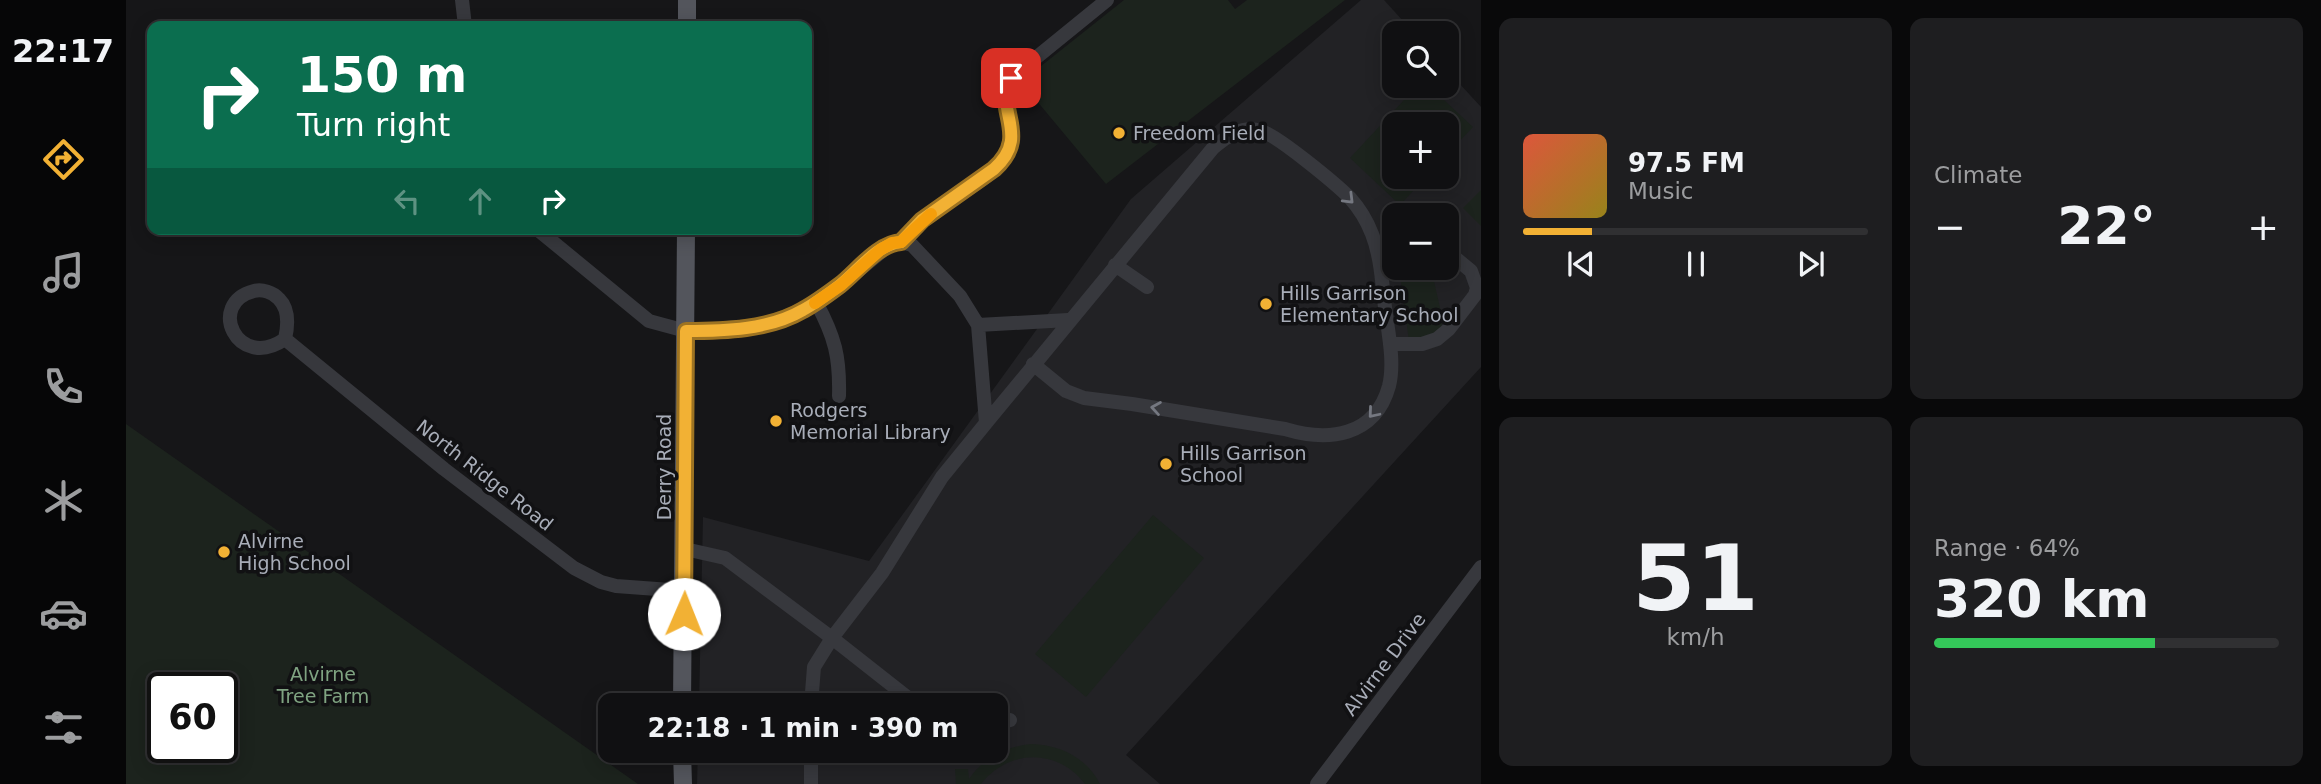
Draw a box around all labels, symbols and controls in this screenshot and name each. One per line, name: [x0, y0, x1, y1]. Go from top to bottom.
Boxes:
map controls: [1382, 21, 1459, 280]
button: search: [1382, 21, 1459, 98]
text: 22:17: [12, 32, 114, 70]
text: 150 m: [297, 47, 467, 104]
pin: [981, 48, 1041, 108]
icon: right: [182, 49, 273, 140]
icon: arrive: [992, 59, 1030, 97]
text: Turn right: [297, 106, 450, 144]
button: +: [1382, 112, 1459, 189]
place label: Freedom Field: [1133, 122, 1265, 144]
marker: Freedom Field: [1111, 125, 1127, 141]
icon: directions: [39, 135, 88, 184]
text: 97.5 FM: [1628, 148, 1745, 178]
text: Climate: [1934, 162, 2023, 188]
text: Music: [1628, 178, 1693, 204]
icon: left: [388, 182, 426, 220]
icon: ahead: [461, 182, 499, 220]
icon: right: [534, 182, 572, 220]
one-way arrow: [1341, 191, 1354, 204]
text: 22°: [2057, 196, 2156, 256]
button: −: [1382, 203, 1459, 280]
text: −: [1934, 205, 1966, 249]
text: +: [2247, 205, 2279, 249]
icon: previous: [1562, 245, 1600, 283]
icon: pause: [1677, 245, 1715, 283]
icon: next: [1792, 245, 1830, 283]
icon: music: [39, 248, 88, 297]
place label: Hills Garrison Elementary School: [1280, 282, 1458, 326]
marker: Hills Garrison Elementary School: [1258, 296, 1274, 312]
icon: phone: [39, 362, 88, 411]
place label: Rodgers Memorial Library: [790, 399, 951, 443]
one-way arrow: [1150, 401, 1162, 416]
one-way arrow: [1369, 405, 1381, 418]
marker: Rodgers Memorial Library: [768, 413, 784, 429]
street label: Derry Road: [653, 414, 675, 520]
street label: North Ridge Road: [412, 415, 558, 535]
place label: Hills Garrison School: [1180, 442, 1307, 486]
marker: Hills Garrison School: [1158, 456, 1174, 472]
icon: climate: [39, 476, 88, 525]
text: 51: [1632, 526, 1759, 631]
place label: Alvirne High School: [238, 530, 351, 574]
text: Range · 64%: [1934, 535, 2080, 561]
marker: Alvirne High School: [216, 544, 232, 560]
text: 320 km: [1934, 569, 2149, 629]
position arrow: [647, 577, 721, 651]
icon: car: [39, 589, 88, 638]
street label: Alvirne Drive: [1338, 608, 1430, 720]
text: km/h: [1666, 624, 1725, 650]
park label: Alvirne Tree Farm: [276, 663, 369, 707]
speed limit sign: 60: [147, 672, 238, 763]
icon: filters: [39, 703, 88, 752]
text: 22:18 · 1 min · 390 m: [648, 713, 958, 743]

